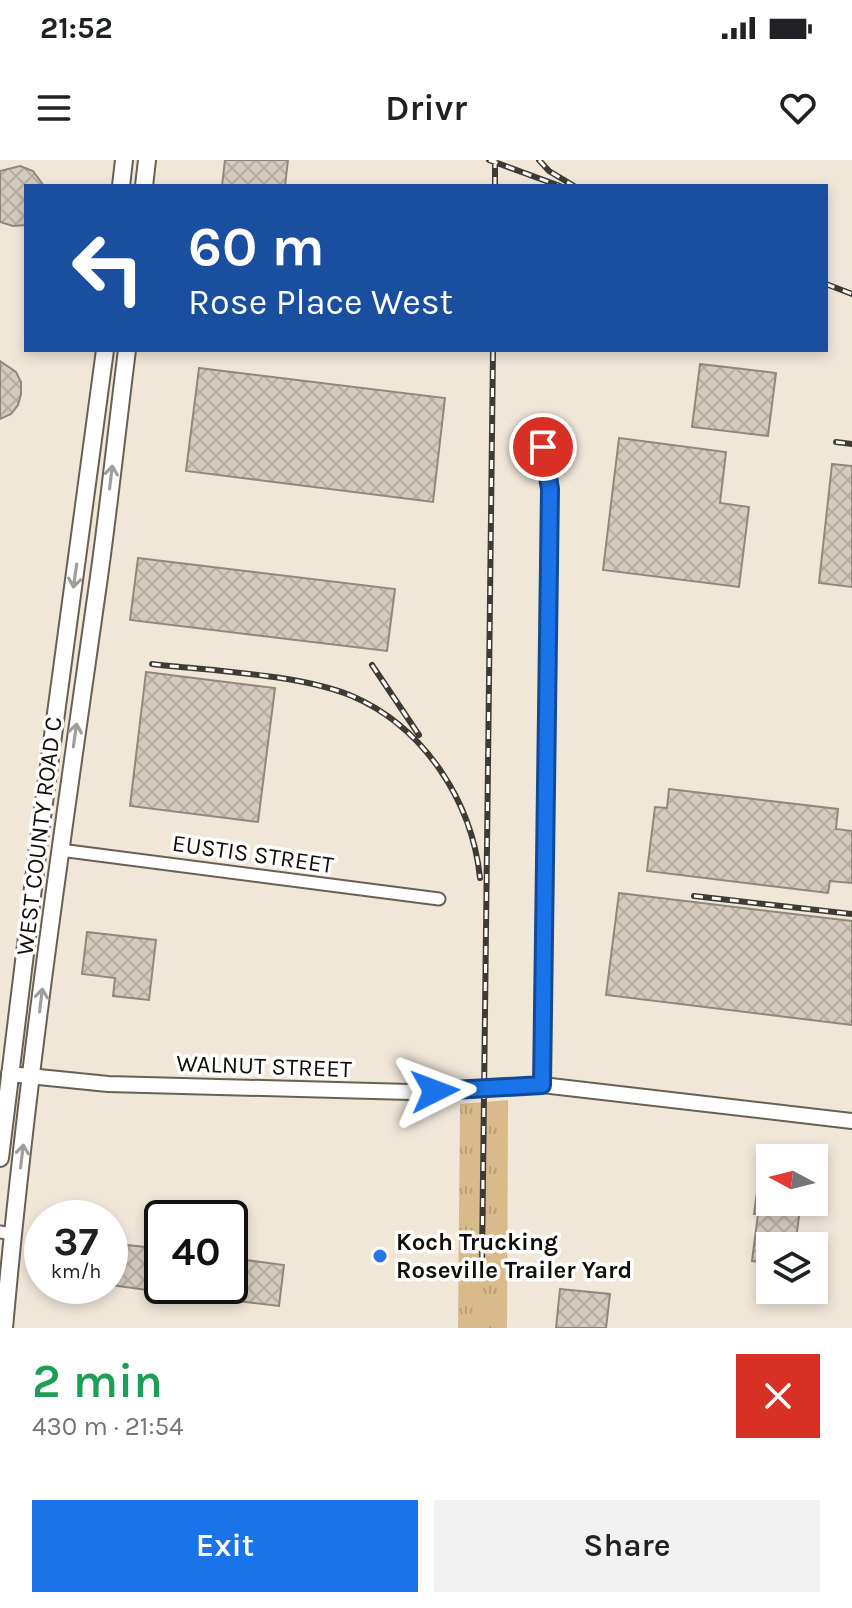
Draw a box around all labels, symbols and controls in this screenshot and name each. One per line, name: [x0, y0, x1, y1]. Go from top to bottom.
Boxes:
text: 21:52: [40, 10, 113, 46]
icon: menu: [32, 86, 76, 130]
icon: heart: [776, 86, 820, 130]
text: Drivr: [385, 87, 467, 129]
text: 60 m: [188, 214, 325, 279]
icon: left: [56, 216, 160, 320]
text: Rose Place West: [188, 281, 453, 323]
pin: [509, 413, 577, 481]
icon: arrive: [521, 425, 565, 469]
one-way arrow: [104, 465, 119, 490]
one-way arrow: [67, 563, 82, 589]
street label: WEST COUNTY ROAD C: [10, 715, 68, 957]
one-way arrow: [68, 722, 83, 748]
street label: EUSTIS STREET: [170, 829, 336, 879]
one-way arrow: [34, 987, 49, 1014]
street label: WALNUT STREET: [176, 1049, 352, 1083]
position arrow: [393, 1049, 477, 1133]
one-way arrow: [15, 1144, 30, 1169]
north arrow: [756, 1144, 828, 1216]
map controls: [756, 1144, 828, 1304]
speed limit sign: 40: [144, 1200, 248, 1304]
text: 37: [54, 1218, 98, 1265]
place label: Koch Trucking Roseville Trailer Yard: [396, 1228, 632, 1284]
button: layers: [756, 1232, 828, 1304]
marker: Koch Trucking Roseville Trailer Yard: [371, 1247, 389, 1265]
text: km/h: [51, 1260, 101, 1283]
text: 2 min: [32, 1353, 163, 1409]
button: close: [736, 1354, 820, 1438]
text: 430 m · 21:54: [32, 1411, 184, 1442]
button: Exit: [32, 1500, 418, 1592]
button: Share: [434, 1500, 820, 1592]

